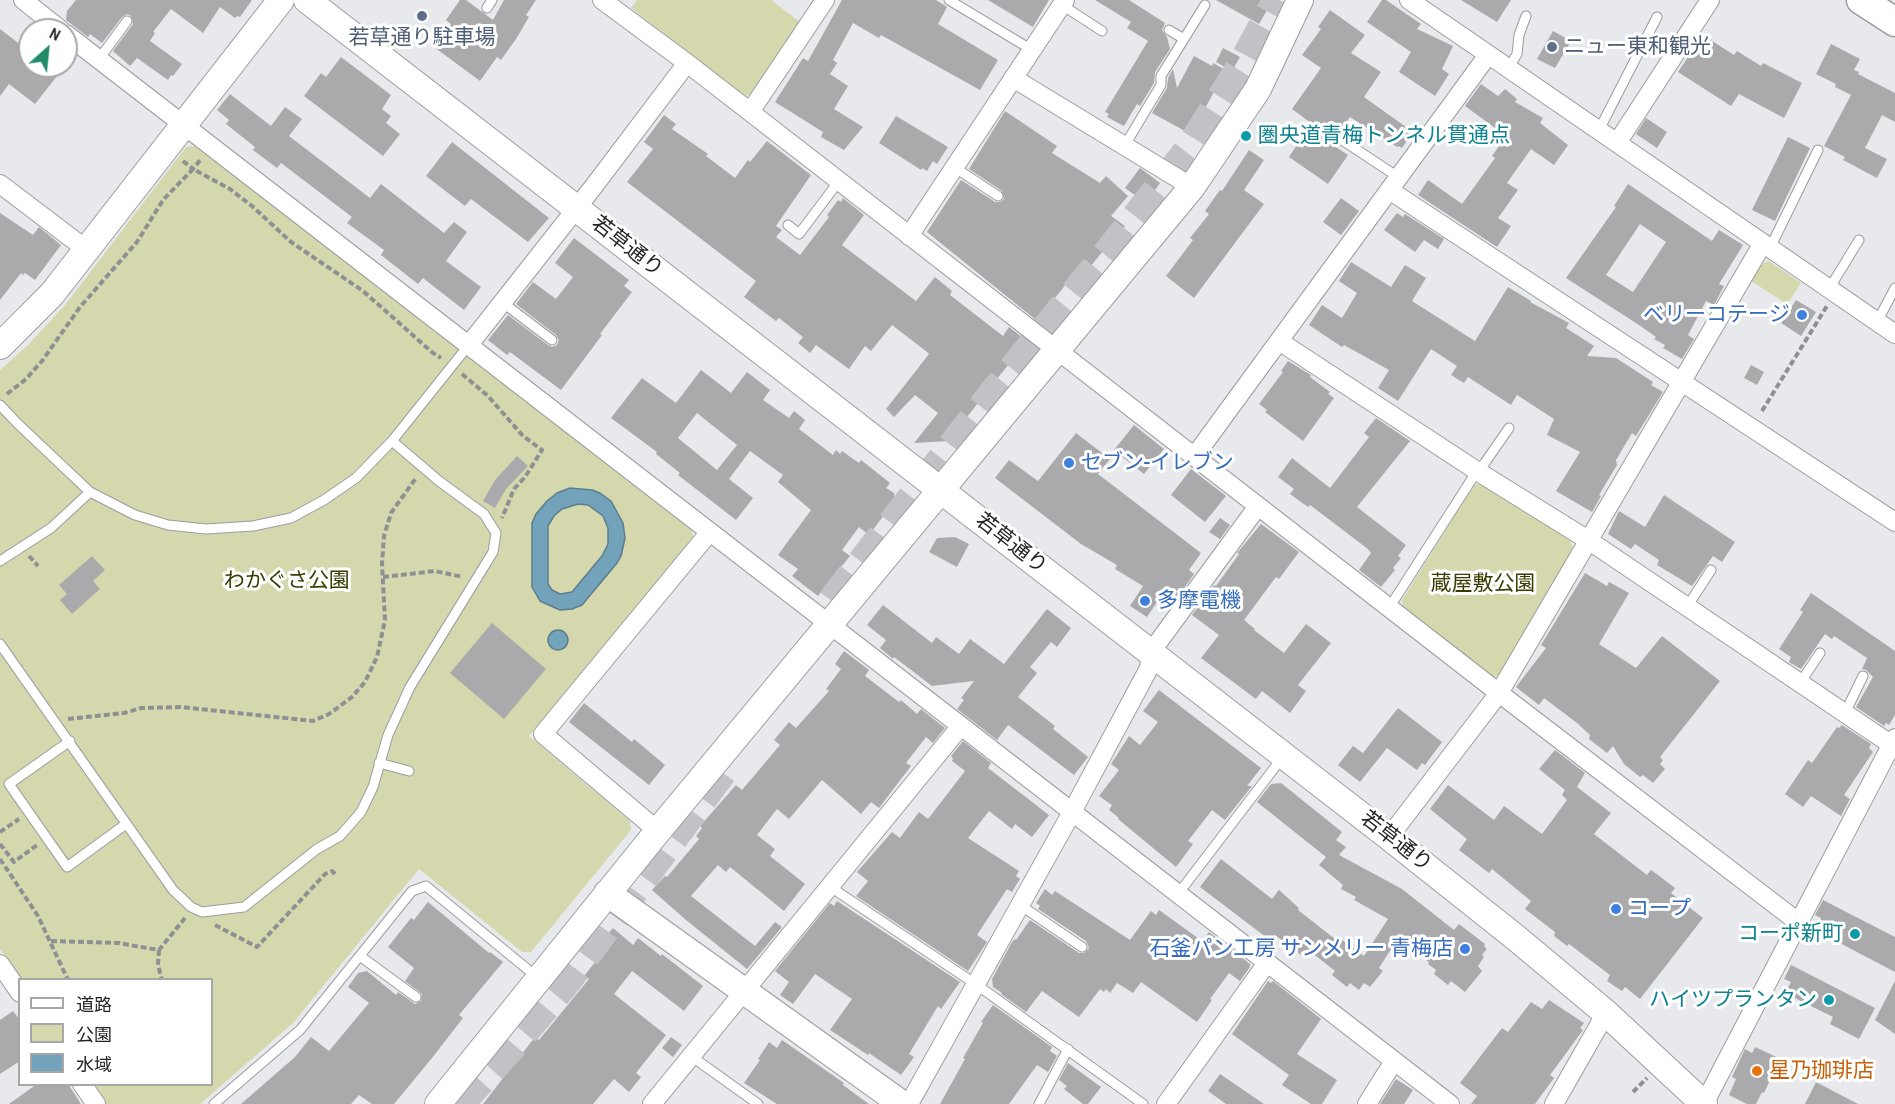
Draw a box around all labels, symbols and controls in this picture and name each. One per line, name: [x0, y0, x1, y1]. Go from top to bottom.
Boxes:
marker: 若草通り駐車場: [415, 9, 429, 23]
north arrow: [18, 18, 78, 78]
text: N: [46, 22, 64, 46]
place label: 若草通り駐車場: [349, 25, 495, 51]
place label: ニュー東和観光: [1564, 34, 1711, 60]
marker: ニュー東和観光: [1545, 40, 1559, 54]
place label: 圏央道青梅トンネル貫通点: [1258, 123, 1510, 149]
marker: 圏央道青梅トンネル貫通点: [1239, 129, 1253, 143]
street label: 若草通り: [586, 211, 668, 283]
place label: ベリーコテージ: [1643, 302, 1790, 328]
marker: ベリーコテージ: [1795, 308, 1809, 322]
place label: セブン-イレブン: [1081, 450, 1234, 476]
marker: セブン-イレブン: [1062, 456, 1076, 470]
street label: 若草通り: [970, 508, 1052, 580]
park label: わかぐさ公園: [224, 568, 350, 594]
park label: 蔵屋敷公園: [1431, 571, 1535, 597]
place label: 多摩電機: [1157, 588, 1241, 614]
marker: 多摩電機: [1138, 594, 1152, 608]
street label: 若草通り: [1355, 806, 1437, 878]
place label: コープ: [1628, 896, 1691, 922]
marker: コープ: [1609, 902, 1623, 916]
place label: コーポ新町: [1738, 921, 1843, 947]
marker: コーポ新町: [1848, 927, 1862, 941]
place label: 石釜パン工房 サンメリー 青梅店: [1149, 936, 1453, 962]
marker: 石釜パン工房 サンメリー 青梅店: [1458, 942, 1472, 956]
legend: [18, 978, 213, 1086]
place label: ハイツプランタン: [1649, 987, 1817, 1013]
text: 道路: [76, 992, 112, 1017]
marker: ハイツプランタン: [1822, 993, 1836, 1007]
text: 公園: [76, 1022, 112, 1047]
text: 水域: [76, 1052, 112, 1077]
place label: 星乃珈琲店: [1769, 1058, 1874, 1084]
marker: 星乃珈琲店: [1750, 1064, 1764, 1078]

